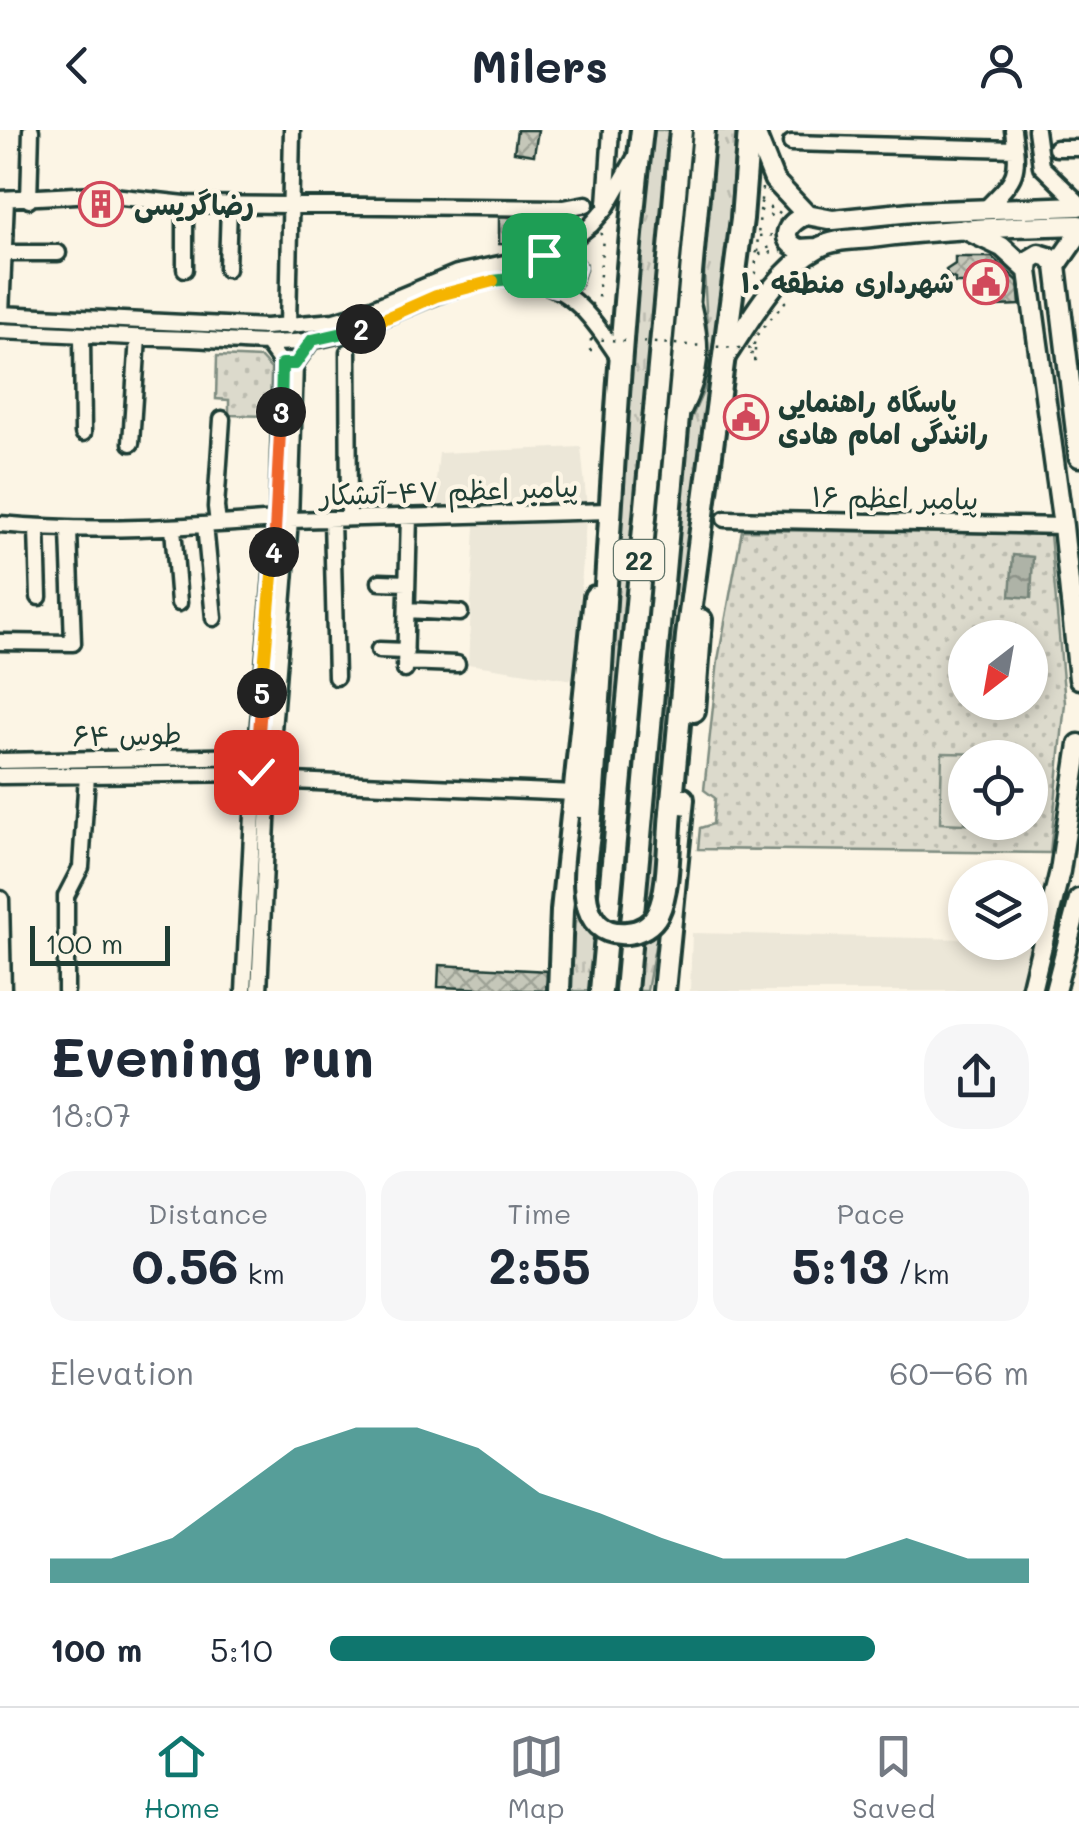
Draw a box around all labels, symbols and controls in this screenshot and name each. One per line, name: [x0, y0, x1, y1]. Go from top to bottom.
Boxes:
text: Milers: [471, 36, 608, 94]
icon: back: [50, 38, 105, 93]
icon: person: [974, 38, 1029, 93]
building icon: رضاگریسی: [78, 181, 124, 227]
place label: رضاگریسی: [134, 186, 254, 224]
pin: [502, 213, 587, 298]
icon: arrive: [517, 228, 572, 283]
public building icon: شهرداری منطقه ۱۰: [963, 259, 1009, 305]
place label: شهرداری منطقه ۱۰: [741, 264, 954, 300]
pin: 2: [336, 304, 386, 354]
text: 2: [353, 311, 369, 347]
place label: پاسگاه راهنمایی رانندگی امام هادی: [778, 383, 988, 456]
pin: 3: [256, 387, 306, 437]
text: 3: [273, 394, 289, 430]
public building icon: پاسگاه راهنمایی رانندگی امام هادی: [723, 394, 769, 440]
street label: پیامبر اعظم ۴۷-آتشکار: [317, 467, 579, 518]
street label: پیامبر اعظم ۱۶: [811, 478, 979, 521]
pin: 4: [249, 527, 299, 577]
text: 4: [265, 534, 283, 570]
road number: 22: [614, 540, 664, 580]
north arrow: [948, 620, 1048, 720]
map controls: [948, 620, 1048, 960]
pin: 5: [237, 668, 287, 718]
text: 5: [254, 675, 270, 711]
street label: طوس ۶۴: [72, 715, 182, 753]
pin: [214, 730, 299, 815]
button: locate: [948, 740, 1048, 840]
icon: check: [229, 745, 284, 800]
button: layers: [948, 860, 1048, 960]
scale bar: [30, 921, 170, 966]
text: 100 m: [45, 925, 123, 961]
text: Evening run: [50, 1019, 374, 1091]
button: share: [924, 1024, 1029, 1129]
text: 18:07: [50, 1093, 131, 1135]
text: Distance: [148, 1195, 268, 1231]
text: Time: [508, 1195, 571, 1231]
text: Pace: [837, 1195, 905, 1231]
text: 0.56: [132, 1231, 239, 1297]
text: 2:55: [488, 1231, 591, 1297]
text: 5:13: [792, 1231, 889, 1297]
text: km: [239, 1255, 285, 1291]
text: /km: [889, 1255, 950, 1291]
text: Elevation: [50, 1351, 194, 1393]
text: 60–66 m: [889, 1351, 1029, 1393]
text: 100 m: [50, 1628, 142, 1670]
text: 5:10: [210, 1628, 273, 1670]
tab: Home: [144, 1729, 220, 1825]
tab: Map: [508, 1729, 565, 1825]
tab: Saved: [852, 1729, 935, 1825]

